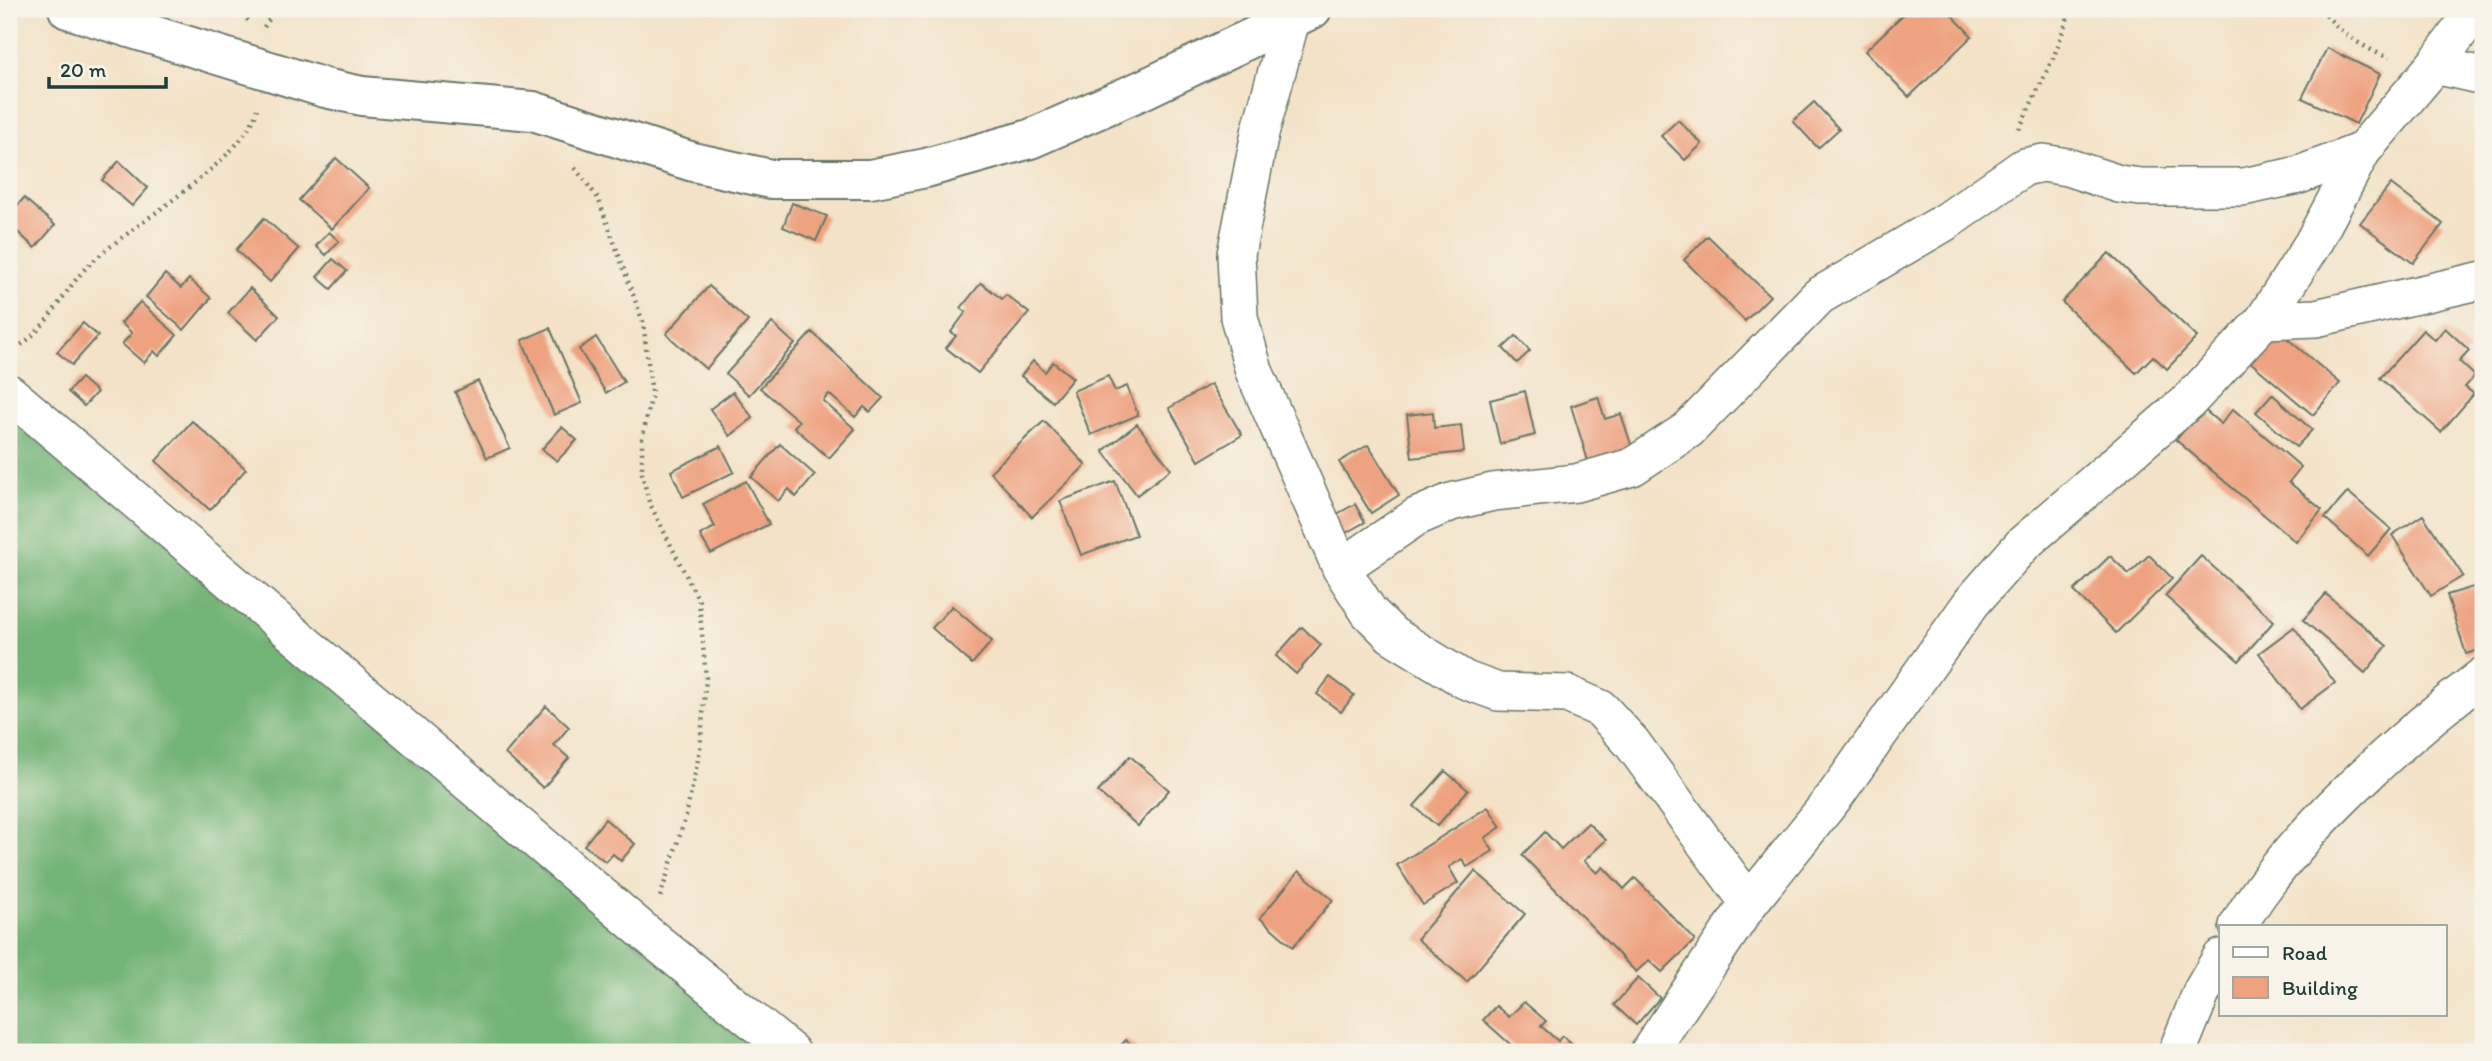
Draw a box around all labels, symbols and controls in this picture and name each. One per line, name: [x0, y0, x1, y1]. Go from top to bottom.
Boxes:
scale bar: [49, 46, 166, 90]
text: 20 m: [60, 57, 107, 82]
legend: [2219, 925, 2446, 1016]
text: Road: [2282, 940, 2328, 965]
text: Building: [2282, 975, 2358, 1000]

